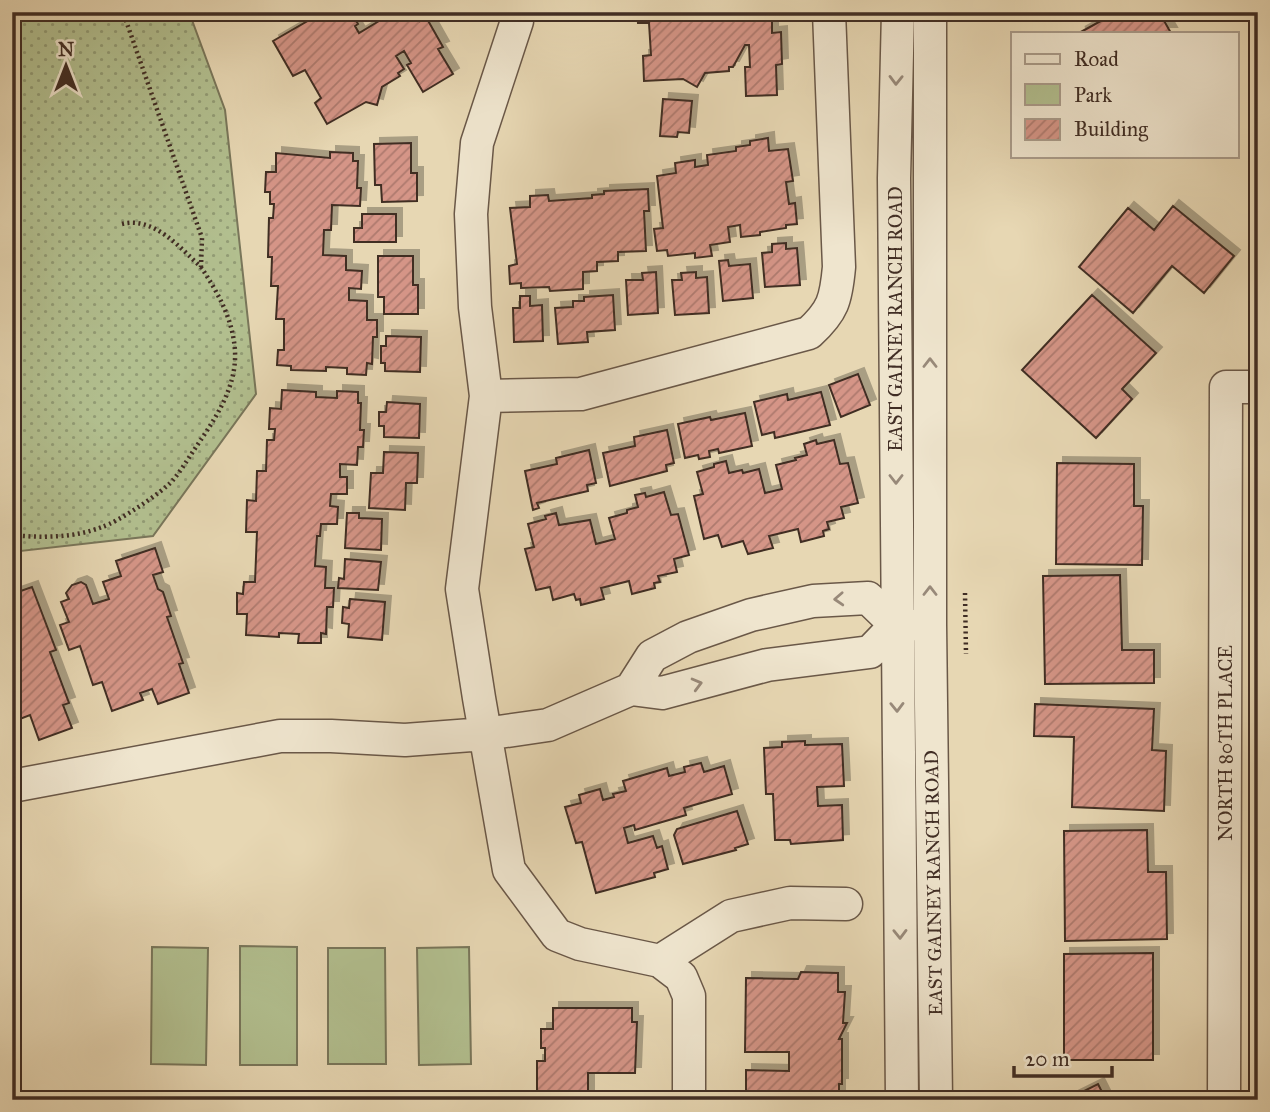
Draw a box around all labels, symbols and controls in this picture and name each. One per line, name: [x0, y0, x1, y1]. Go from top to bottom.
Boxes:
north arrow: [32, 32, 102, 102]
legend: [1011, 32, 1238, 158]
text: N: [58, 38, 74, 61]
text: Road: [1074, 46, 1119, 72]
one-way arrow: [888, 76, 904, 86]
text: Park: [1074, 82, 1112, 108]
text: Building: [1074, 116, 1148, 142]
street label: EAST GAINEY RANCH ROAD: [884, 186, 907, 452]
one-way arrow: [922, 357, 938, 368]
one-way arrow: [888, 475, 904, 485]
one-way arrow: [922, 585, 938, 595]
one-way arrow: [833, 592, 844, 607]
street label: NORTH 80TH PLACE: [1214, 645, 1237, 841]
one-way arrow: [691, 678, 703, 692]
one-way arrow: [889, 702, 905, 713]
street label: EAST GAINEY RANCH ROAD: [920, 750, 947, 1016]
one-way arrow: [892, 930, 908, 940]
scale bar: [1014, 1035, 1112, 1079]
text: 20 m: [1025, 1046, 1070, 1072]

